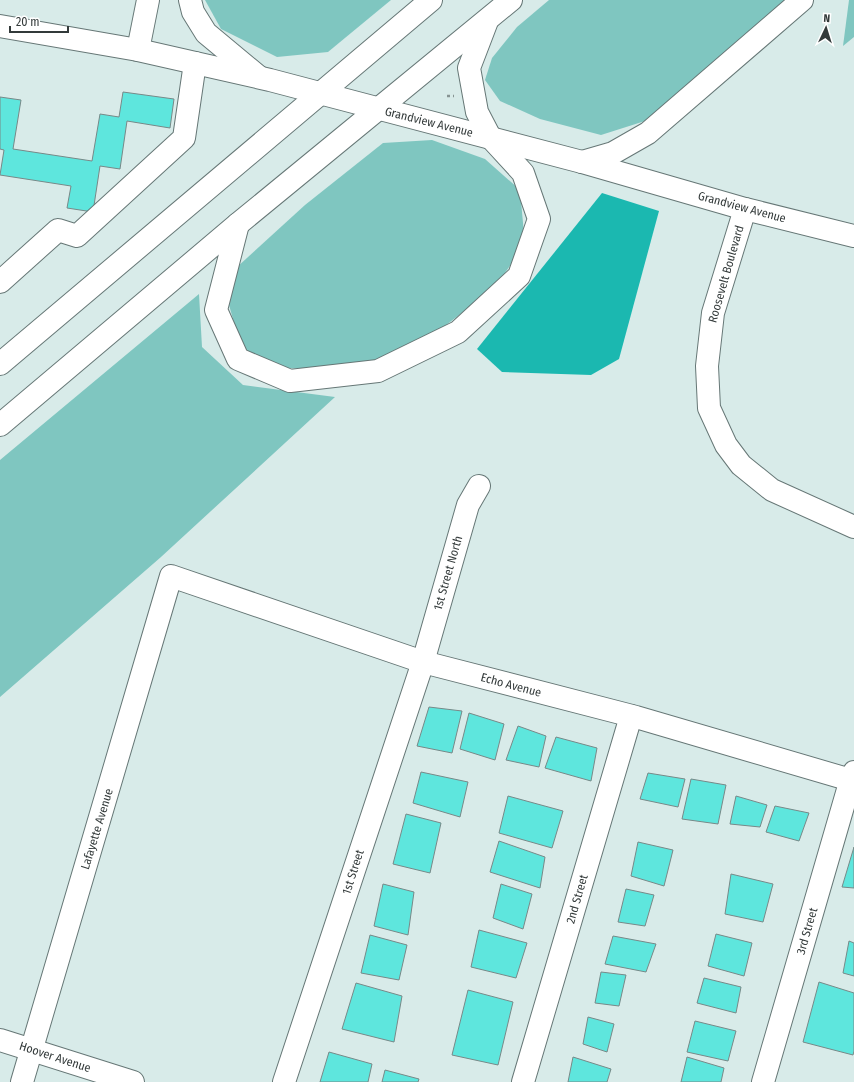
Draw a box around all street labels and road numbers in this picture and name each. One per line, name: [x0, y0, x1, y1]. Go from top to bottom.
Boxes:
street label: Grandview Avenue: [383, 104, 475, 140]
street label: Grandview Avenue: [697, 189, 788, 225]
street label: Roosevelt Boulevard: [705, 224, 747, 324]
street label: 1st Street North: [431, 534, 465, 612]
street label: Echo Avenue: [479, 670, 543, 700]
street label: Lafayette Avenue: [78, 787, 116, 871]
street label: 1st Street: [339, 848, 367, 896]
street label: 2nd Street: [563, 873, 591, 925]
street label: 3rd Street: [794, 906, 820, 956]
street label: Hoover Avenue: [18, 1039, 92, 1075]

